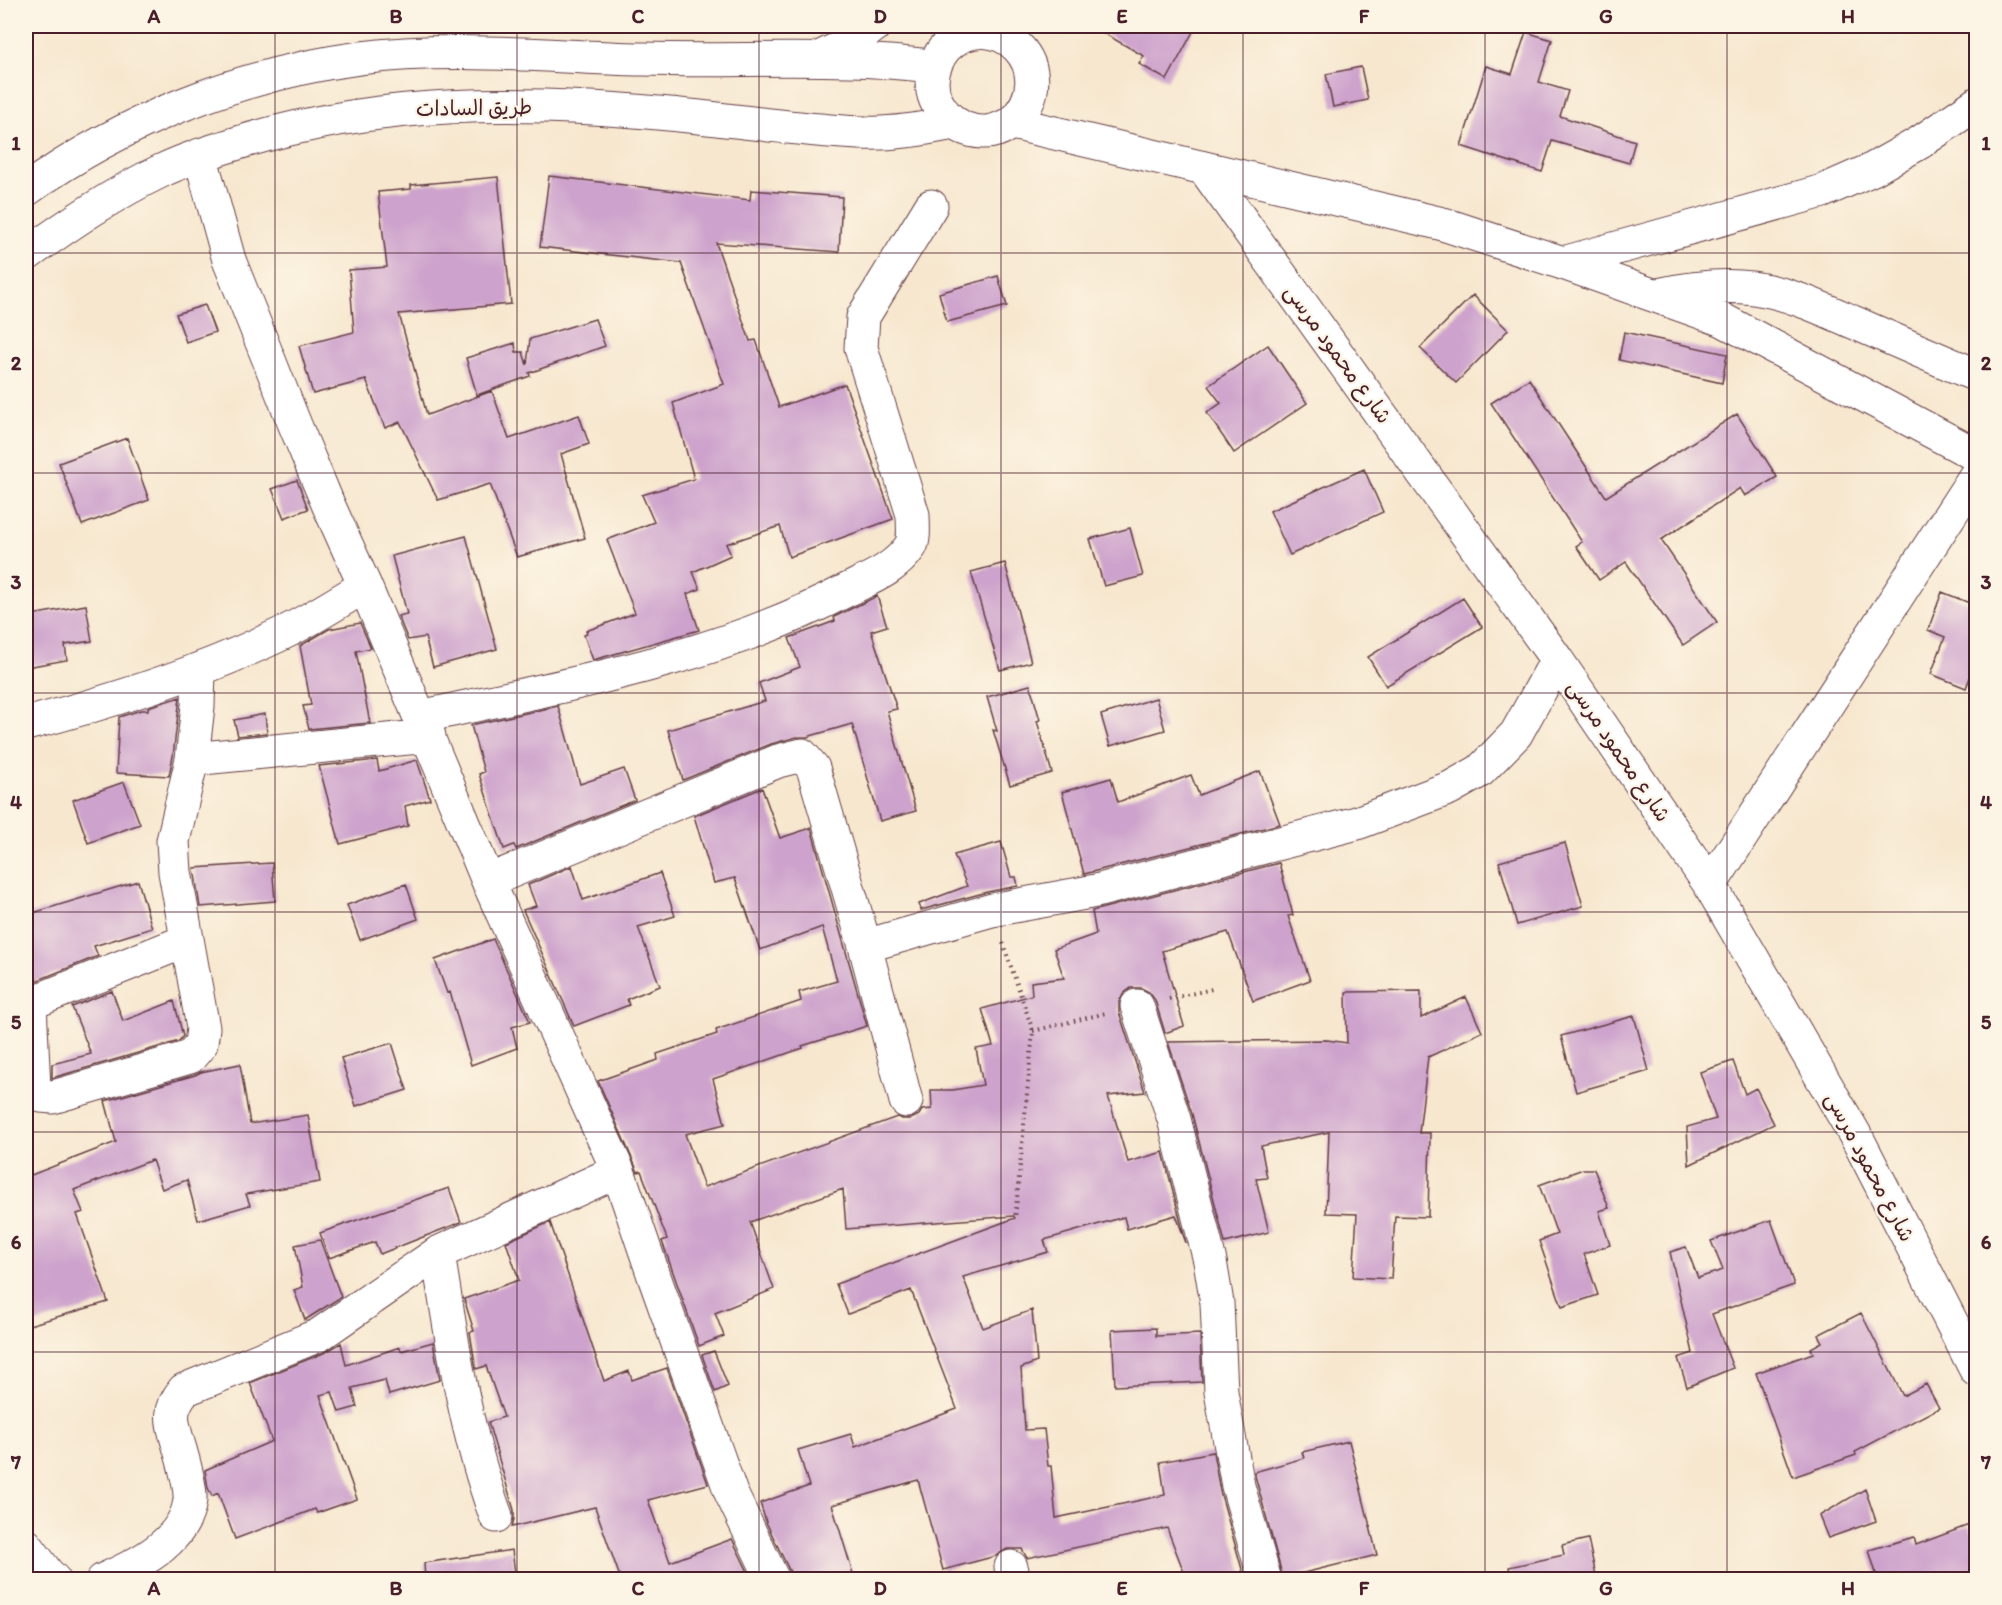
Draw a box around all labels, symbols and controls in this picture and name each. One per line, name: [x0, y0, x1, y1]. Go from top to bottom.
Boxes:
text: A: [147, 4, 161, 28]
text: B: [390, 4, 403, 28]
text: C: [632, 4, 645, 28]
text: D: [873, 4, 887, 28]
text: E: [1116, 4, 1128, 28]
text: F: [1359, 4, 1370, 28]
text: G: [1599, 4, 1613, 28]
text: H: [1841, 4, 1855, 28]
street label: طريق السادات: [416, 94, 532, 121]
text: 1: [11, 131, 21, 155]
text: 1: [1981, 131, 1991, 155]
street label: شارع محمود مرسى: [1277, 279, 1397, 430]
text: 2: [11, 351, 22, 375]
text: 2: [1981, 351, 1992, 375]
text: 3: [11, 570, 22, 594]
text: 3: [1981, 570, 1992, 594]
street label: شارع محمود مرسى: [1560, 675, 1676, 828]
text: 4: [10, 790, 22, 814]
text: 4: [1980, 790, 1992, 814]
text: 5: [11, 1010, 22, 1034]
text: 5: [1981, 1010, 1992, 1034]
street label: شارع محمود مرسى: [1818, 1088, 1920, 1247]
text: 6: [11, 1230, 22, 1254]
text: 6: [1981, 1230, 1992, 1254]
text: 7: [10, 1450, 21, 1474]
text: 7: [1980, 1450, 1991, 1474]
text: A: [147, 1576, 161, 1600]
text: B: [390, 1576, 403, 1600]
text: C: [632, 1576, 645, 1600]
text: D: [873, 1576, 887, 1600]
text: E: [1116, 1576, 1128, 1600]
text: F: [1359, 1576, 1370, 1600]
text: G: [1599, 1576, 1613, 1600]
text: H: [1841, 1576, 1855, 1600]

